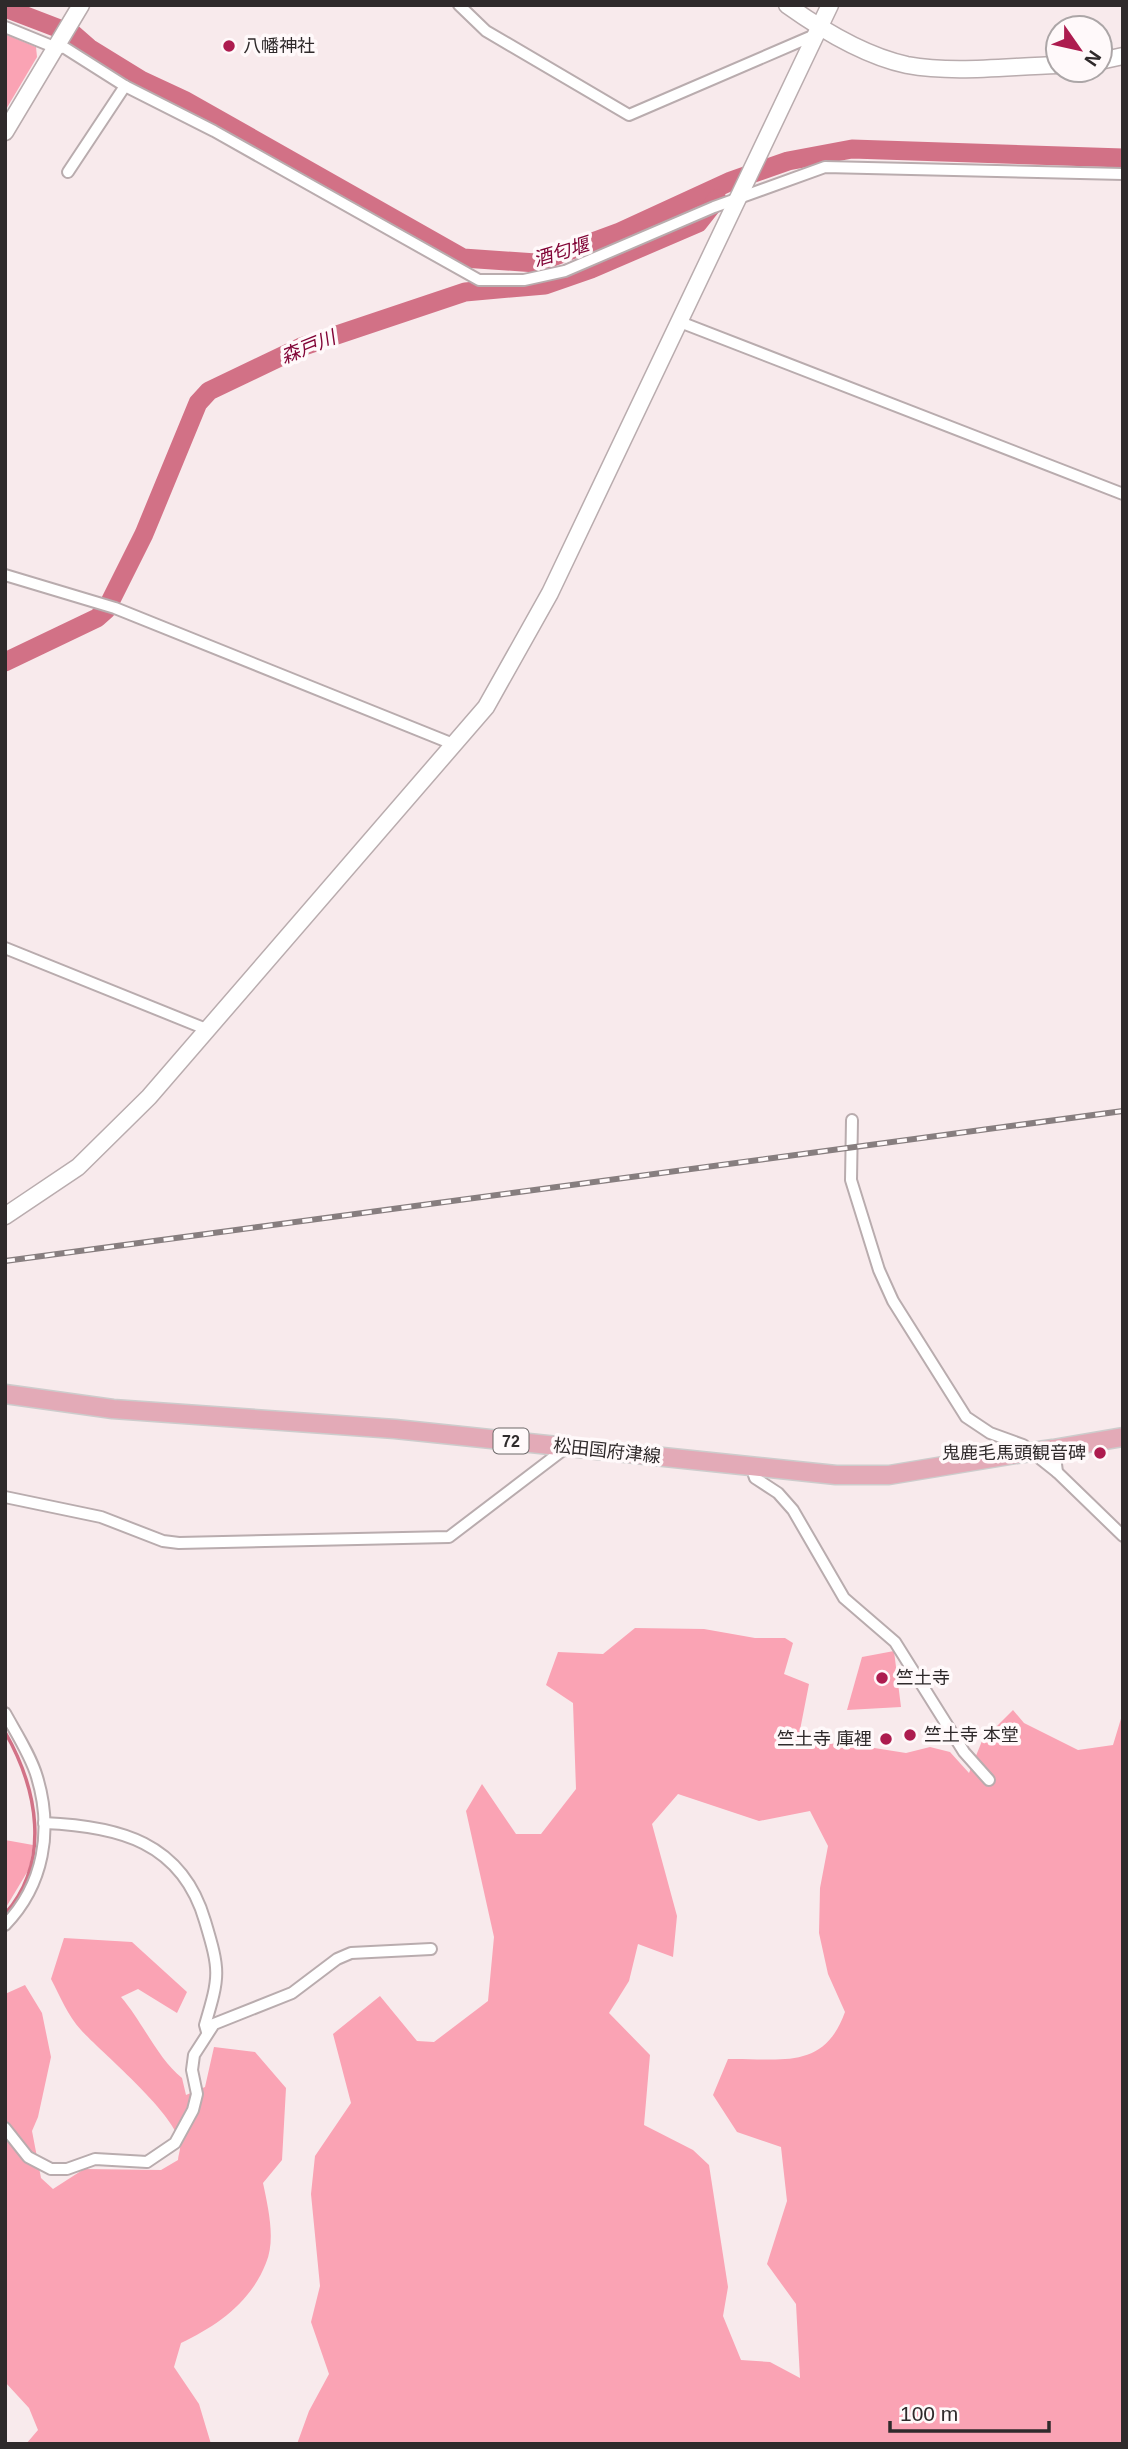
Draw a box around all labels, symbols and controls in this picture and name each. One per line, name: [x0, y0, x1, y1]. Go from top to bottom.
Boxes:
north arrow: [1044, 14, 1114, 84]
place label: 八幡神社: [243, 36, 315, 56]
marker: 八幡神社: [221, 38, 237, 54]
text: N: [1080, 47, 1105, 70]
water label: 酒匂堰: [531, 233, 594, 270]
water label: 森戸川: [278, 326, 340, 367]
road number: 72: [494, 1428, 528, 1454]
street label: 松田国府津線: [552, 1435, 662, 1467]
place label: 鬼鹿毛馬頭観音碑: [942, 1443, 1086, 1463]
marker: 鬼鹿毛馬頭観音碑: [1092, 1445, 1108, 1461]
place label: 竺土寺: [896, 1668, 950, 1688]
marker: 竺土寺: [874, 1670, 890, 1686]
place label: 竺土寺 本堂: [924, 1725, 1019, 1745]
marker: 竺土寺 本堂: [902, 1727, 918, 1743]
place label: 竺土寺 庫裡: [777, 1729, 872, 1749]
marker: 竺土寺 庫裡: [878, 1731, 894, 1747]
scale bar: [890, 2390, 1049, 2434]
text: 100 m: [900, 2402, 958, 2425]

